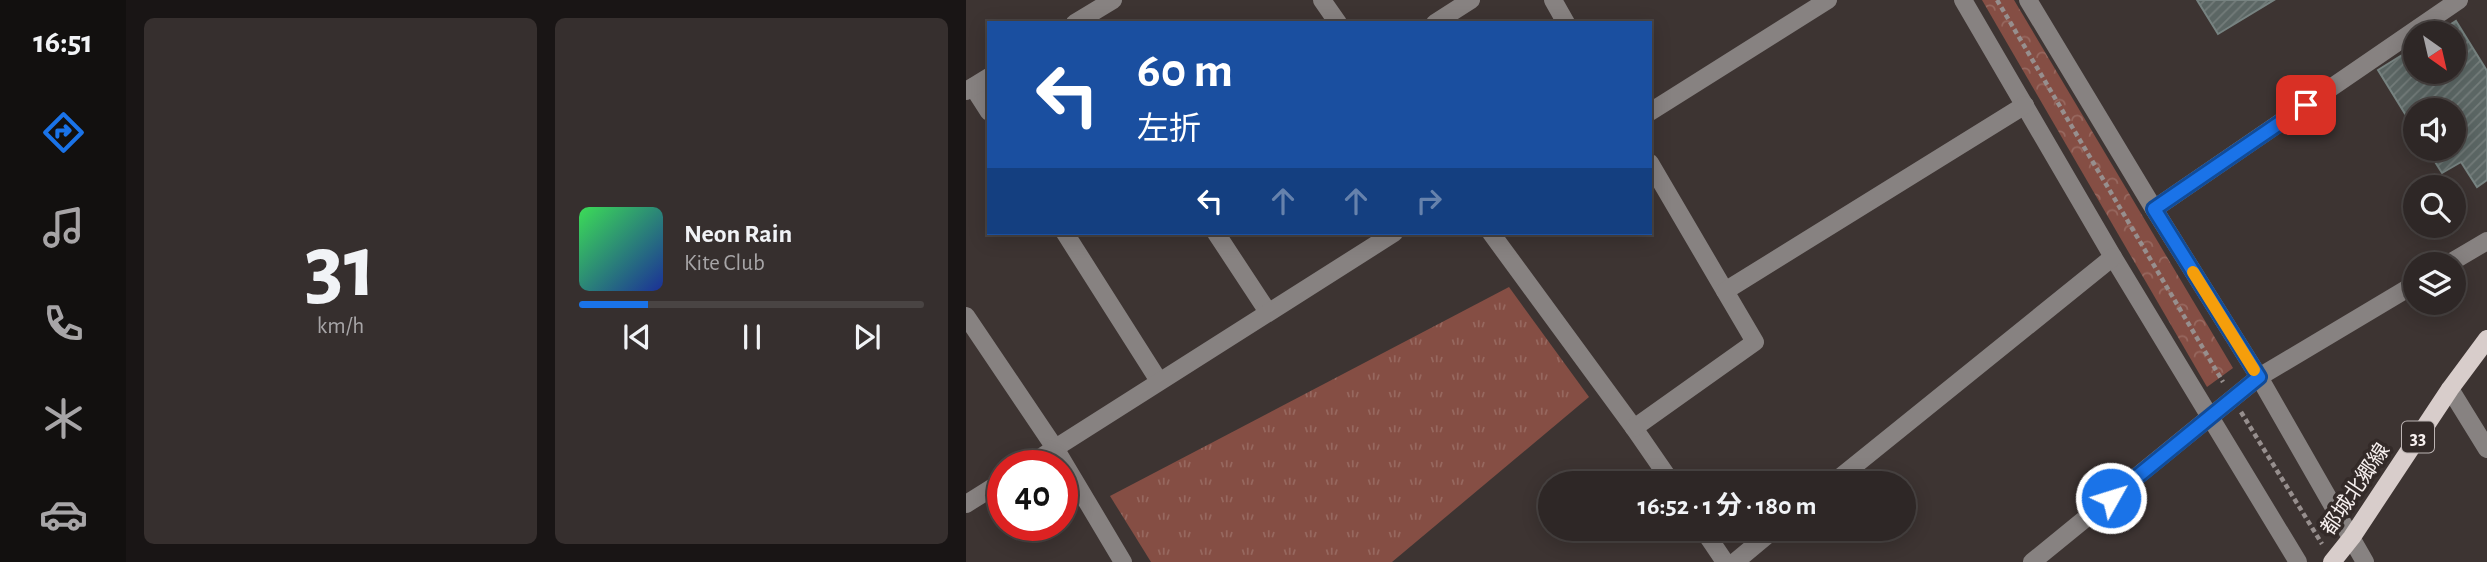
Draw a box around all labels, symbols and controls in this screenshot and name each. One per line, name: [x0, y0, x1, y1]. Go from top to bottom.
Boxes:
north arrow: [2403, 21, 2466, 84]
map controls: [2403, 21, 2466, 315]
text: 16:51: [33, 26, 93, 58]
text: 60 m: [1137, 47, 1233, 96]
icon: left: [1022, 49, 1113, 140]
pin: [2276, 75, 2336, 135]
icon: arrive: [2287, 86, 2325, 124]
button: sound: [2403, 98, 2466, 161]
icon: directions: [39, 108, 88, 157]
text: 左折: [1137, 113, 1201, 145]
button: search: [2403, 175, 2466, 238]
icon: left: [1191, 182, 1229, 220]
icon: ahead: [1264, 182, 1302, 220]
icon: ahead: [1337, 182, 1375, 220]
icon: right: [1410, 182, 1448, 220]
icon: music: [39, 203, 88, 252]
text: Neon Rain: [684, 221, 792, 247]
text: 31: [305, 222, 376, 313]
text: Kite Club: [684, 252, 765, 275]
button: layers: [2403, 252, 2466, 315]
icon: phone: [39, 299, 88, 348]
text: km/h: [317, 315, 364, 338]
icon: previous: [618, 318, 656, 356]
icon: pause: [733, 318, 771, 356]
icon: next: [848, 318, 886, 356]
icon: climate: [39, 394, 88, 443]
road number: 33: [2402, 422, 2434, 452]
street label: 都城北郷線: [2317, 439, 2393, 539]
speed limit sign: 40: [987, 450, 1078, 541]
position arrow: [2074, 461, 2148, 535]
icon: car: [39, 490, 88, 539]
text: 16:52 · 1 分 · 180 m: [1638, 493, 1816, 519]

